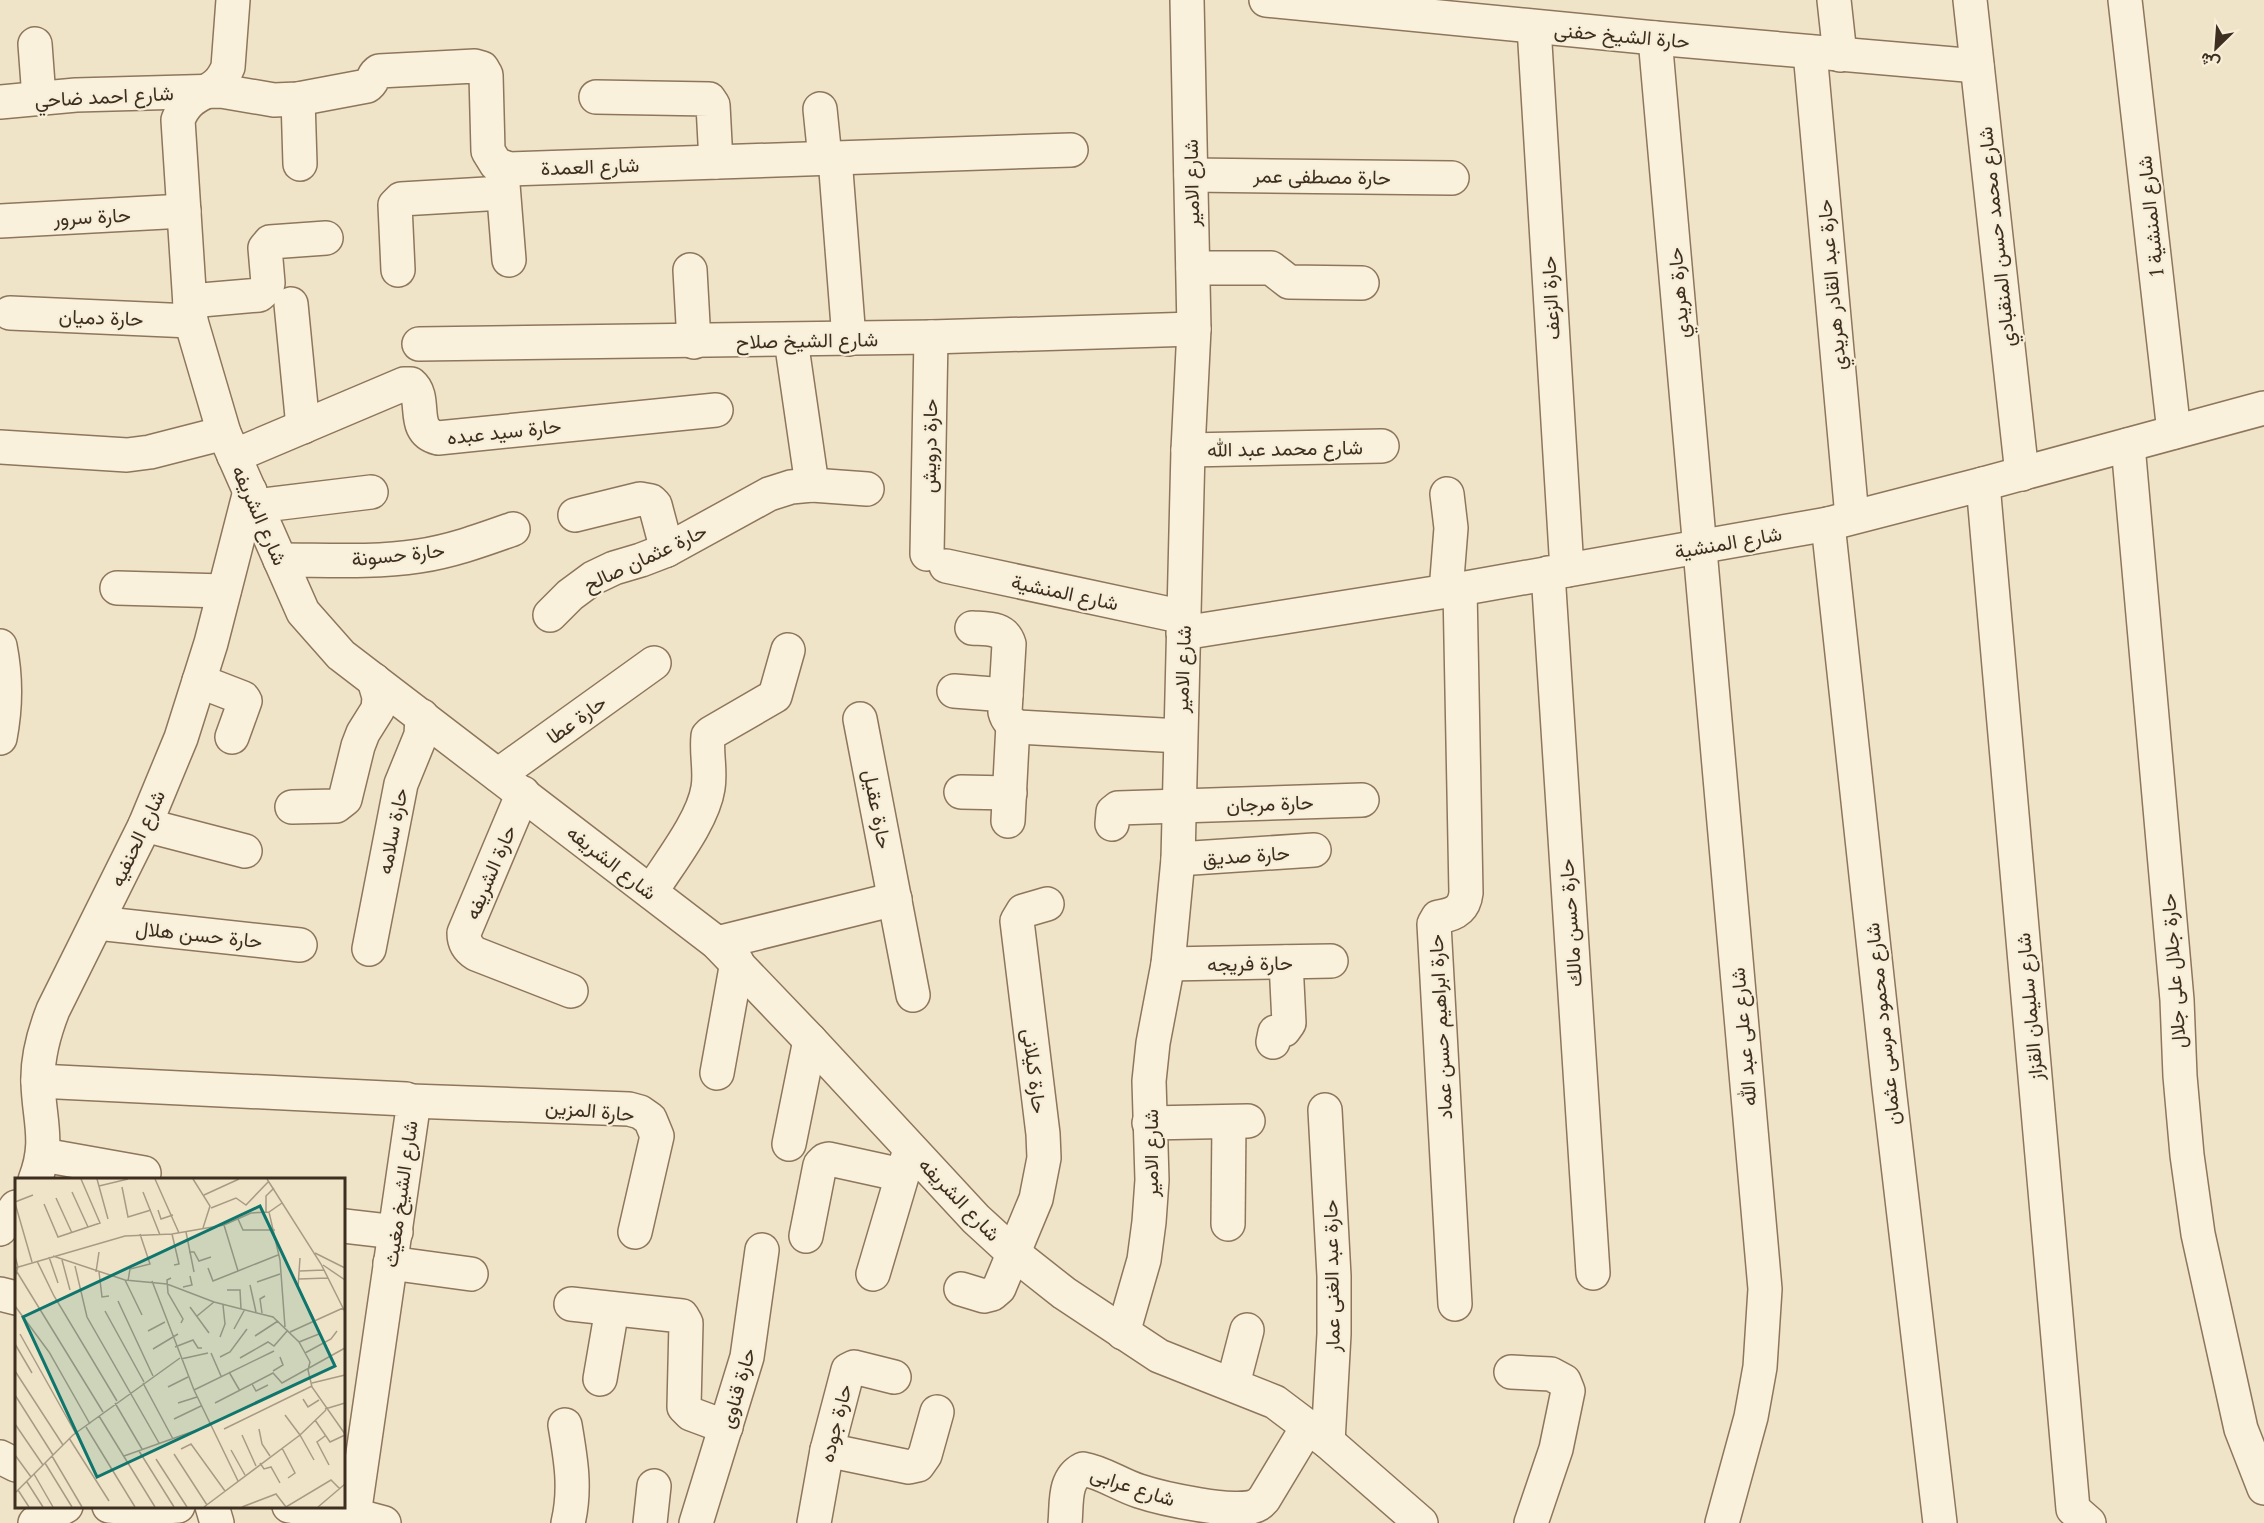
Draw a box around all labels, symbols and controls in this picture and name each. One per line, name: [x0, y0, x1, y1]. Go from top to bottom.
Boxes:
street label: حارة الشيخ حفنى: [1553, 17, 1691, 55]
north arrow: [2186, 18, 2246, 78]
text: ش: [2197, 48, 2223, 75]
street label: شارع احمد ضاحي: [34, 80, 174, 117]
street label: شارع محمد حسن المنقبادي: [1972, 125, 2025, 348]
street label: شارع الامير: [1178, 139, 1206, 228]
street label: شارع العمدة: [540, 152, 640, 182]
street label: شارع المنشية 1: [2131, 154, 2171, 278]
street label: حارة مصطفى عمر: [1252, 162, 1391, 191]
street label: حارة عبد القادر هريدي: [1811, 198, 1856, 372]
street label: حارة سرور: [52, 201, 131, 232]
street label: حارة هريدي: [1662, 246, 1699, 339]
street label: حارة الزعف: [1535, 255, 1566, 341]
street label: حارة دميان: [58, 303, 144, 332]
street label: شارع الشيخ صلاح: [736, 326, 878, 356]
street label: حارة درويش: [916, 399, 943, 493]
street label: حارة سيد عبده: [446, 413, 562, 450]
street label: شارع محمد عبد الله: [1207, 434, 1363, 464]
street label: شارع الشريفه: [225, 461, 293, 570]
street label: حارة عثمان صالح: [579, 518, 711, 598]
street label: شارع المنشية: [1672, 520, 1784, 566]
street label: حارة حسونة: [350, 537, 446, 572]
street label: شارع المنشية: [1009, 568, 1121, 617]
street label: شارع الامير: [1168, 625, 1198, 714]
street label: حارة عطا: [541, 689, 611, 750]
street label: حارة عقيل: [857, 767, 898, 851]
street label: شارع الحنفيه: [104, 786, 172, 891]
street label: حارة سلامه: [371, 786, 414, 876]
street label: حارة مرجان: [1226, 789, 1314, 818]
street label: شارع الشريفه: [561, 819, 662, 906]
street label: حارة الشريفه: [459, 821, 522, 923]
street label: حارة صديق: [1201, 839, 1291, 872]
street label: حارة حسن مالك: [1553, 858, 1588, 988]
street label: حارة جلال على جلال: [2155, 893, 2192, 1049]
street label: حارة حسن هلال: [134, 915, 264, 954]
street label: شارع محمود مرسى عثمان: [1859, 921, 1907, 1127]
street label: شارع سليمان القزاز: [2010, 932, 2050, 1083]
street label: حارة ابراهيم حسن عماد: [1423, 934, 1458, 1120]
street label: حارة فريجه: [1207, 950, 1293, 977]
street label: شارع على عبد الله: [1724, 967, 1764, 1107]
street label: حارة كيلانى: [1016, 1027, 1053, 1115]
street label: حارة المزين: [544, 1094, 636, 1127]
street label: شارع الامير: [1138, 1109, 1165, 1198]
street label: شارع الشيخ مغيث: [377, 1119, 425, 1269]
street label: شارع الشريفه: [912, 1152, 1006, 1248]
inset map: [15, 1178, 345, 1508]
street label: حارة عبد الغنى عمار: [1317, 1199, 1346, 1353]
street label: حارة قناوى: [714, 1345, 761, 1431]
street label: حارة جوده: [813, 1381, 858, 1465]
street label: شارع عرابى: [1087, 1461, 1179, 1513]

